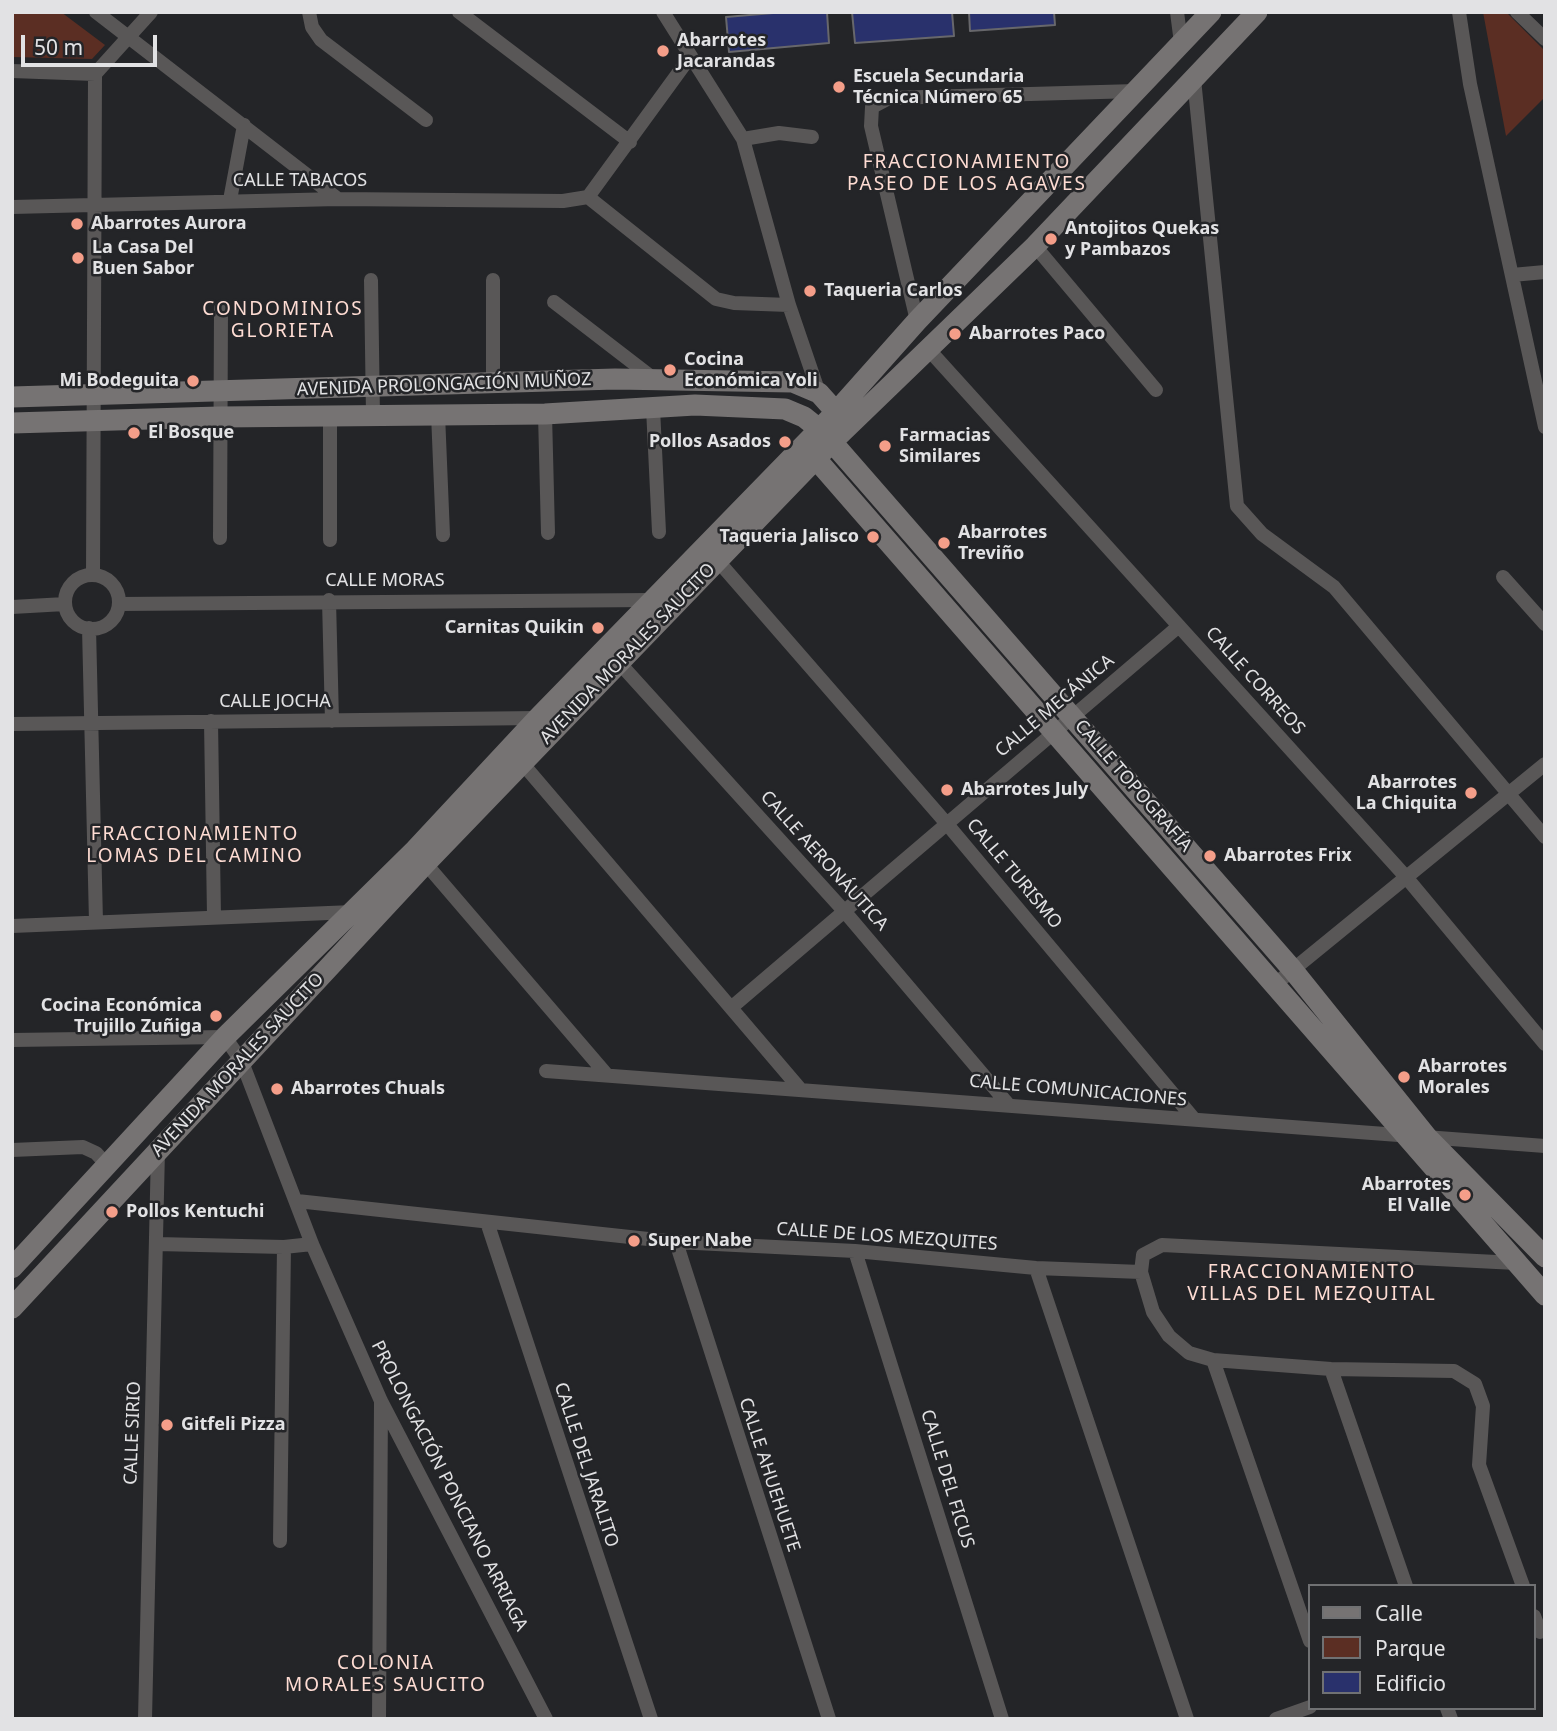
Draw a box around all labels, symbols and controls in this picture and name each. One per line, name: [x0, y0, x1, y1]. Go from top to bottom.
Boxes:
scale bar: [24, 21, 161, 65]
place label: Abarrotes Jacarandas: [677, 30, 775, 72]
text: 50 m: [34, 33, 83, 61]
marker: Abarrotes Jacarandas: [655, 43, 671, 59]
place label: Escuela Secundaria Técnica Número 65: [853, 66, 1024, 108]
marker: Escuela Secundaria Técnica Número 65: [831, 79, 847, 95]
district label: FRACCIONAMIENTO PASEO DE LOS AGAVES: [849, 152, 1085, 196]
street label: CALLE TABACOS: [233, 170, 367, 192]
place label: Abarrotes Aurora: [91, 213, 246, 235]
marker: Abarrotes Aurora: [69, 216, 85, 232]
place label: Antojitos Quekas y Pambazos: [1065, 218, 1219, 260]
marker: Antojitos Quekas y Pambazos: [1043, 231, 1059, 247]
place label: La Casa Del Buen Sabor: [92, 237, 194, 280]
marker: La Casa Del Buen Sabor: [70, 250, 86, 266]
place label: Taqueria Carlos: [824, 280, 962, 302]
marker: Taqueria Carlos: [802, 283, 818, 299]
district label: CONDOMINIOS GLORIETA: [204, 299, 362, 343]
place label: Abarrotes Paco: [969, 323, 1105, 345]
marker: Abarrotes Paco: [947, 326, 963, 342]
place label: Cocina Económica Yoli: [684, 349, 818, 392]
marker: Cocina Económica Yoli: [662, 362, 678, 378]
street label: AVENIDA PROLONGACIÓN MUÑOZ: [296, 369, 592, 401]
place label: Mi Bodeguita: [60, 370, 179, 392]
marker: Mi Bodeguita: [185, 373, 201, 389]
place label: El Bosque: [148, 422, 234, 444]
marker: El Bosque: [126, 425, 142, 441]
place label: Farmacias Similares: [899, 425, 991, 467]
place label: Pollos Asados: [649, 431, 771, 453]
marker: Pollos Asados: [777, 434, 793, 450]
marker: Farmacias Similares: [877, 438, 893, 454]
place label: Abarrotes Treviño: [958, 522, 1047, 564]
place label: Taqueria Jalisco: [720, 526, 859, 548]
marker: Taqueria Jalisco: [865, 529, 881, 545]
marker: Abarrotes Treviño: [936, 535, 952, 551]
street label: AVENIDA MORALES SAUCITO: [536, 559, 720, 749]
street label: CALLE MORAS: [325, 570, 445, 592]
place label: Carnitas Quikin: [445, 617, 584, 639]
marker: Carnitas Quikin: [590, 620, 606, 636]
street label: CALLE CORREOS: [1201, 623, 1309, 739]
street label: CALLE MECÁNICA: [991, 650, 1119, 762]
street label: CALLE JOCHA: [219, 691, 331, 713]
street label: CALLE TOPOGRAFÍA: [1070, 716, 1196, 856]
place label: Abarrotes La Chiquita: [1356, 772, 1457, 814]
place label: Abarrotes July: [961, 779, 1088, 801]
marker: Abarrotes July: [939, 782, 955, 798]
marker: Abarrotes La Chiquita: [1463, 785, 1479, 801]
street label: CALLE AERONÁUTICA: [756, 787, 892, 935]
street label: CALLE TURISMO: [962, 815, 1066, 933]
district label: FRACCIONAMIENTO LOMAS DEL CAMINO: [88, 824, 302, 868]
place label: Abarrotes Frix: [1224, 845, 1352, 867]
marker: Abarrotes Frix: [1202, 848, 1218, 864]
street label: AVENIDA MORALES SAUCITO: [147, 969, 329, 1161]
place label: Cocina Económica Trujillo Zuñiga: [41, 995, 202, 1038]
marker: Cocina Económica Trujillo Zuñiga: [208, 1008, 224, 1024]
place label: Abarrotes Morales: [1418, 1056, 1507, 1098]
marker: Abarrotes Morales: [1396, 1069, 1412, 1085]
street label: CALLE COMUNICACIONES: [968, 1071, 1188, 1111]
place label: Abarrotes Chuals: [291, 1078, 445, 1100]
marker: Abarrotes Chuals: [269, 1081, 285, 1097]
place label: Abarrotes El Valle: [1362, 1174, 1451, 1216]
marker: Abarrotes El Valle: [1457, 1187, 1473, 1203]
place label: Pollos Kentuchi: [126, 1201, 264, 1223]
marker: Pollos Kentuchi: [104, 1204, 120, 1220]
street label: CALLE DE LOS MEZQUITES: [776, 1218, 998, 1256]
place label: Super Nabe: [648, 1230, 752, 1252]
marker: Super Nabe: [626, 1233, 642, 1249]
district label: FRACCIONAMIENTO VILLAS DEL MEZQUITAL: [1190, 1262, 1434, 1306]
street label: PROLONGACIÓN PONCIANO ARRIAGA: [366, 1337, 532, 1635]
street label: CALLE DEL JARALITO: [549, 1380, 623, 1550]
street label: CALLE SIRIO: [120, 1381, 146, 1485]
street label: CALLE AHUEHUETE: [734, 1395, 804, 1555]
street label: CALLE DEL FICUS: [916, 1407, 978, 1551]
place label: Gitfeli Pizza: [181, 1414, 285, 1436]
marker: Gitfeli Pizza: [159, 1417, 175, 1433]
legend: [1308, 1584, 1536, 1710]
text: Calle: [1375, 1599, 1423, 1627]
text: Parque: [1375, 1634, 1445, 1662]
district label: COLONIA MORALES SAUCITO: [287, 1653, 485, 1697]
text: Edificio: [1375, 1669, 1446, 1697]

